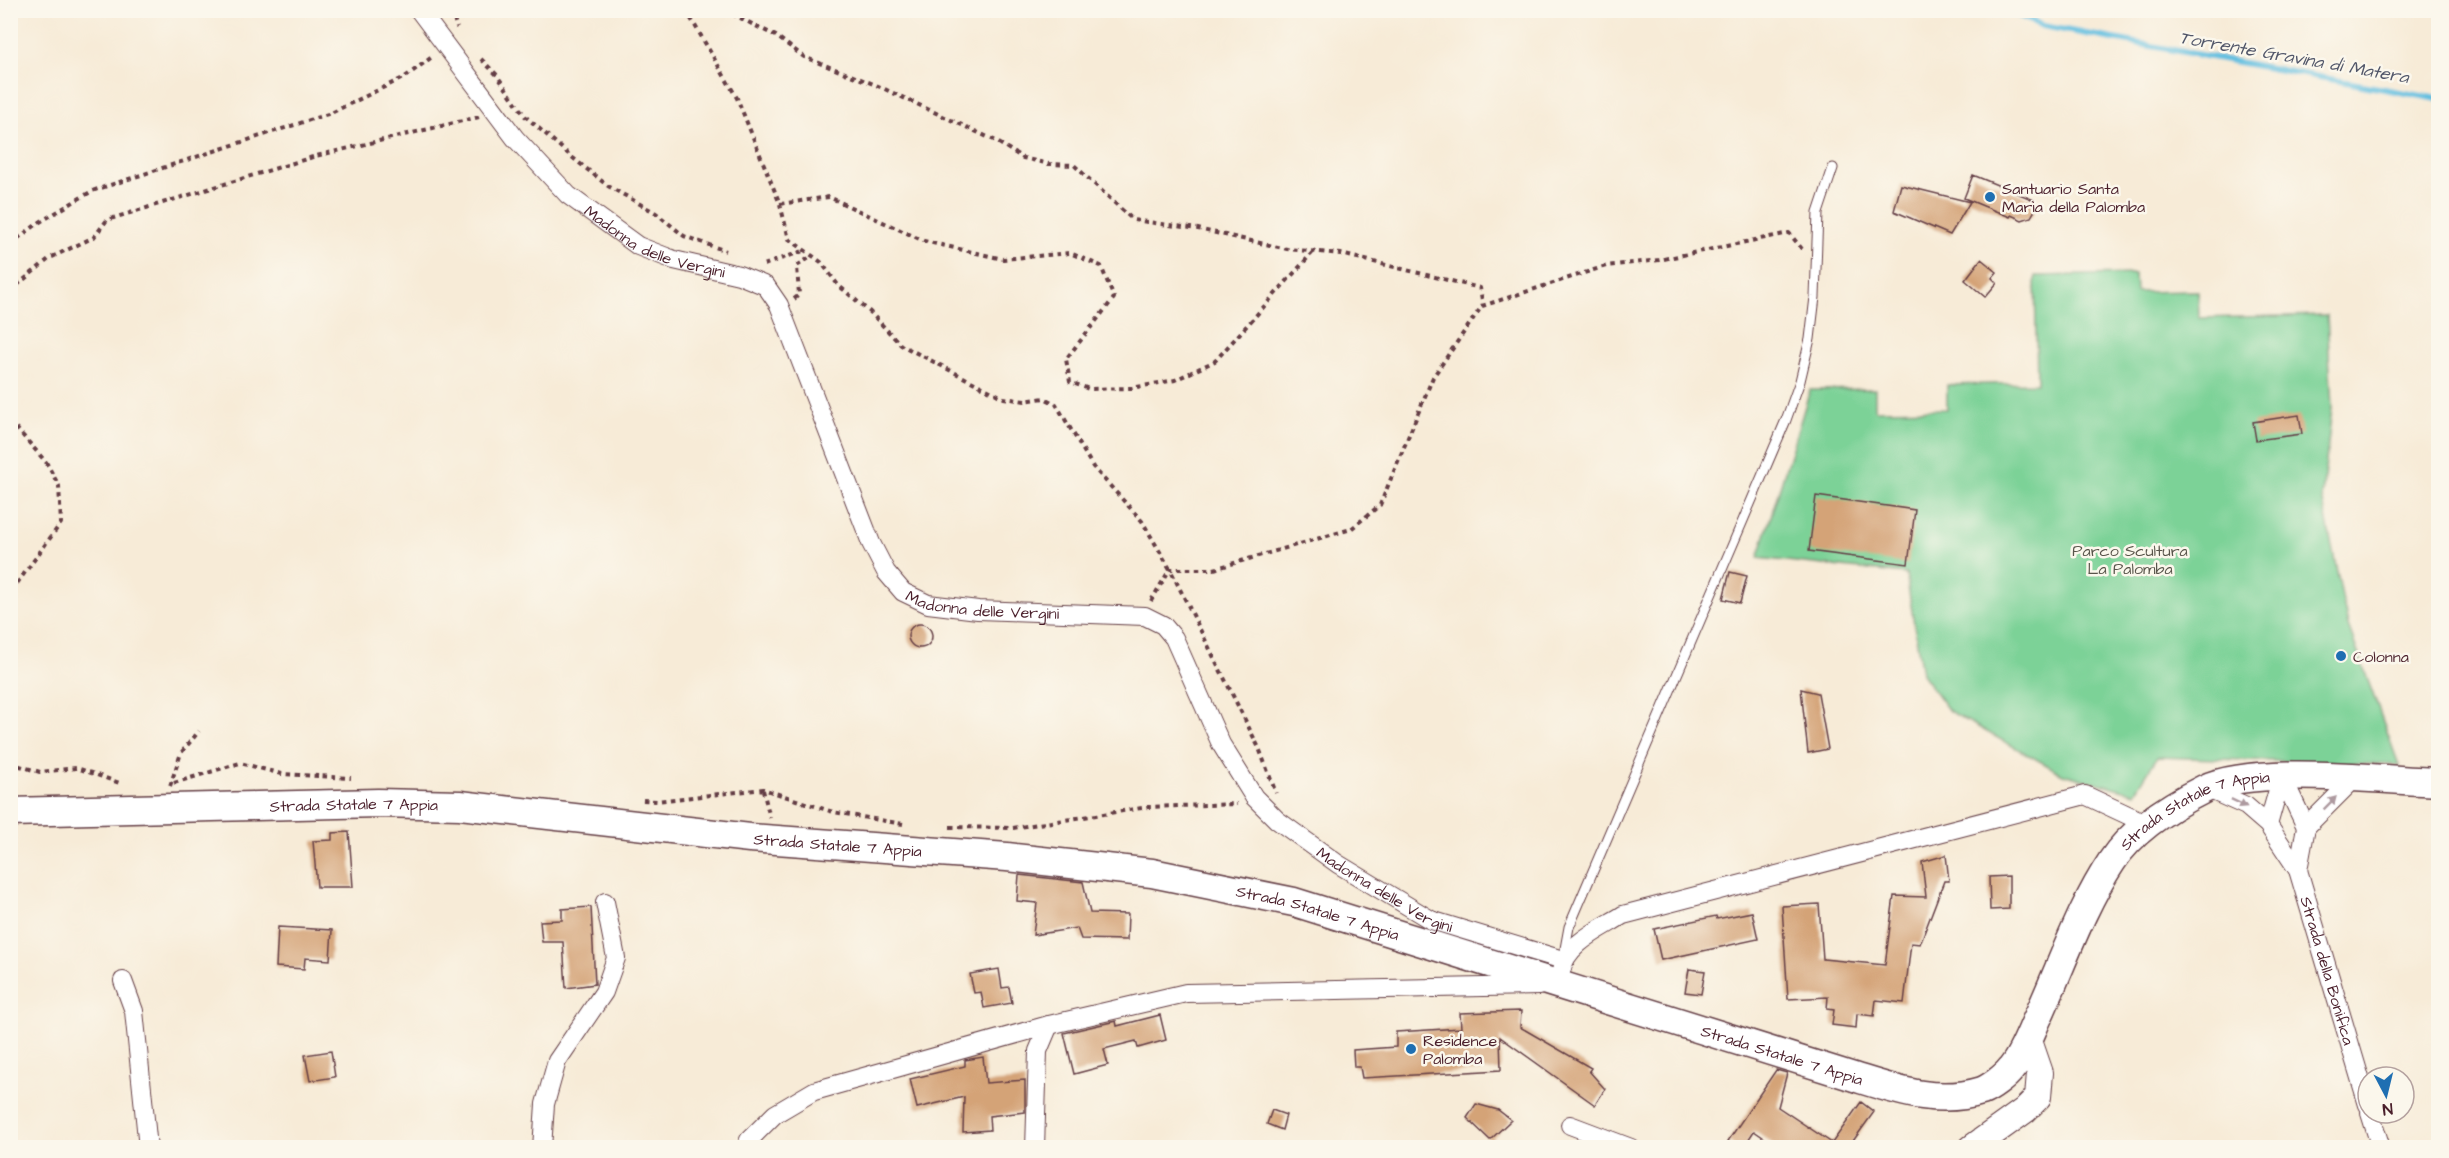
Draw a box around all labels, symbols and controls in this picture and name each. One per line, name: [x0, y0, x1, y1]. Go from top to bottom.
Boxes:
water label: Torrente Gravina di Matera: [2177, 25, 2411, 90]
place label: Santuario Santa Maria della Palomba: [2002, 178, 2145, 218]
marker: Santuario Santa Maria della Palomba: [1983, 190, 1997, 204]
street label: Madonna delle Vergini: [579, 200, 728, 284]
park label: Parco Scultura La Palomba: [2072, 540, 2188, 580]
street label: Madonna delle Vergini: [902, 585, 1060, 625]
place label: Colonna: [2353, 646, 2409, 668]
marker: Colonna: [2334, 649, 2348, 663]
street label: Strada Statale 7 Appia: [2115, 766, 2271, 855]
street label: Strada Statale 7 Appia: [269, 793, 438, 818]
one-way arrow: [2323, 796, 2337, 810]
one-way arrow: [2231, 799, 2248, 808]
street label: Strada Statale 7 Appia: [753, 828, 922, 863]
street label: Madonna delle Vergini: [1312, 842, 1456, 938]
street label: Strada Statale 7 Appia: [1234, 880, 1402, 946]
street label: Strada della Bonifica: [2295, 894, 2360, 1048]
street label: Strada Statale 7 Appia: [1698, 1020, 1866, 1091]
place label: Residence Palomba: [1423, 1030, 1498, 1070]
marker: Residence Palomba: [1404, 1042, 1418, 1056]
north arrow: [2356, 1065, 2416, 1125]
text: N: [2381, 1097, 2394, 1120]

